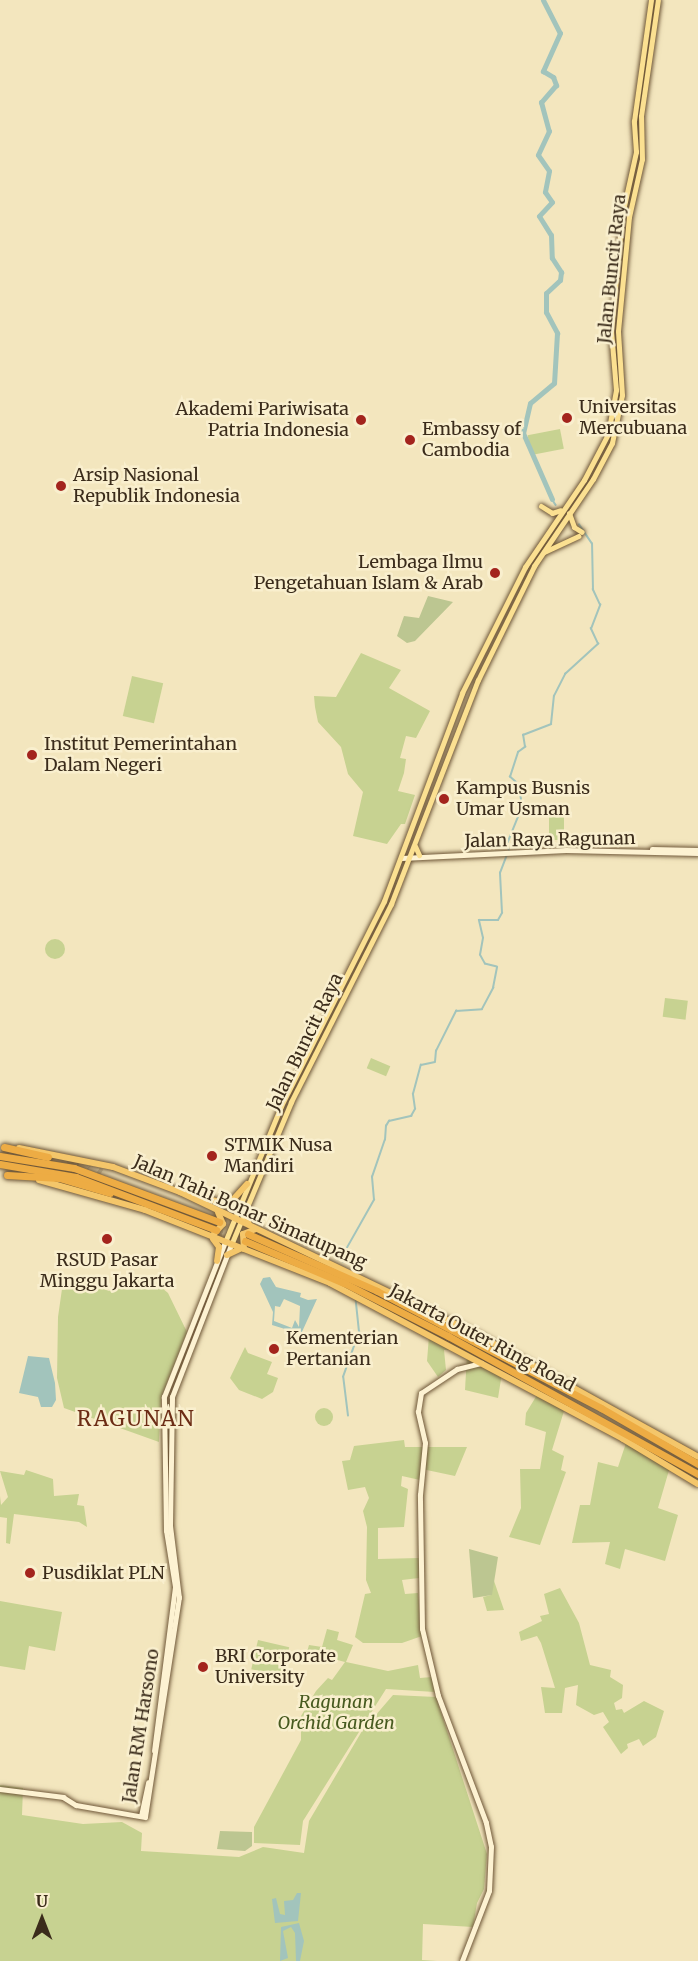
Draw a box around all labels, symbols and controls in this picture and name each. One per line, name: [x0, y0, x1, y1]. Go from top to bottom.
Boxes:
street label: Jalan Buncit Raya: [593, 193, 631, 345]
place label: Universitas Mercubuana: [579, 397, 687, 440]
place label: Akademi Pariwisata Patria Indonesia: [175, 399, 349, 442]
marker: Universitas Mercubuana: [560, 411, 574, 425]
marker: Akademi Pariwisata Patria Indonesia: [354, 413, 368, 427]
place label: Embassy of Cambodia: [422, 419, 521, 462]
marker: Embassy of Cambodia: [403, 433, 417, 447]
place label: Arsip Nasional Republik Indonesia: [73, 465, 240, 508]
marker: Arsip Nasional Republik Indonesia: [54, 479, 68, 493]
place label: Lembaga Ilmu Pengetahuan Islam & Arab: [254, 552, 483, 594]
marker: Lembaga Ilmu Pengetahuan Islam & Arab: [488, 566, 502, 580]
place label: Institut Pemerintahan Dalam Negeri: [44, 734, 237, 777]
marker: Institut Pemerintahan Dalam Negeri: [25, 748, 39, 762]
place label: Kampus Busnis Umar Usman: [456, 778, 590, 820]
marker: Kampus Busnis Umar Usman: [437, 792, 451, 806]
street label: Jalan Raya Ragunan: [464, 828, 636, 852]
street label: Jalan Buncit Raya: [262, 970, 348, 1114]
place label: STMIK Nusa Mandiri: [224, 1135, 332, 1178]
marker: STMIK Nusa Mandiri: [205, 1149, 219, 1163]
street label: Jalan Tahi Bonar Simatupang: [130, 1151, 370, 1273]
marker: RSUD Pasar Minggu Jakarta: [98, 1230, 116, 1248]
place label: RSUD Pasar Minggu Jakarta: [40, 1250, 174, 1292]
street label: Jakarta Outer Ring Road: [385, 1280, 579, 1396]
place label: Kementerian Pertanian: [286, 1328, 398, 1370]
marker: Kementerian Pertanian: [267, 1342, 281, 1356]
district label: RAGUNAN: [77, 1406, 195, 1432]
place label: Pusdiklat PLN: [42, 1562, 165, 1584]
marker: Pusdiklat PLN: [23, 1566, 37, 1580]
place label: BRI Corporate University: [215, 1646, 336, 1688]
street label: Jalan RM Harsono: [118, 1647, 164, 1805]
marker: BRI Corporate University: [196, 1660, 210, 1674]
park label: Ragunan Orchid Garden: [277, 1692, 395, 1734]
north arrow: [12, 1889, 72, 1949]
text: U: [36, 1891, 48, 1911]

